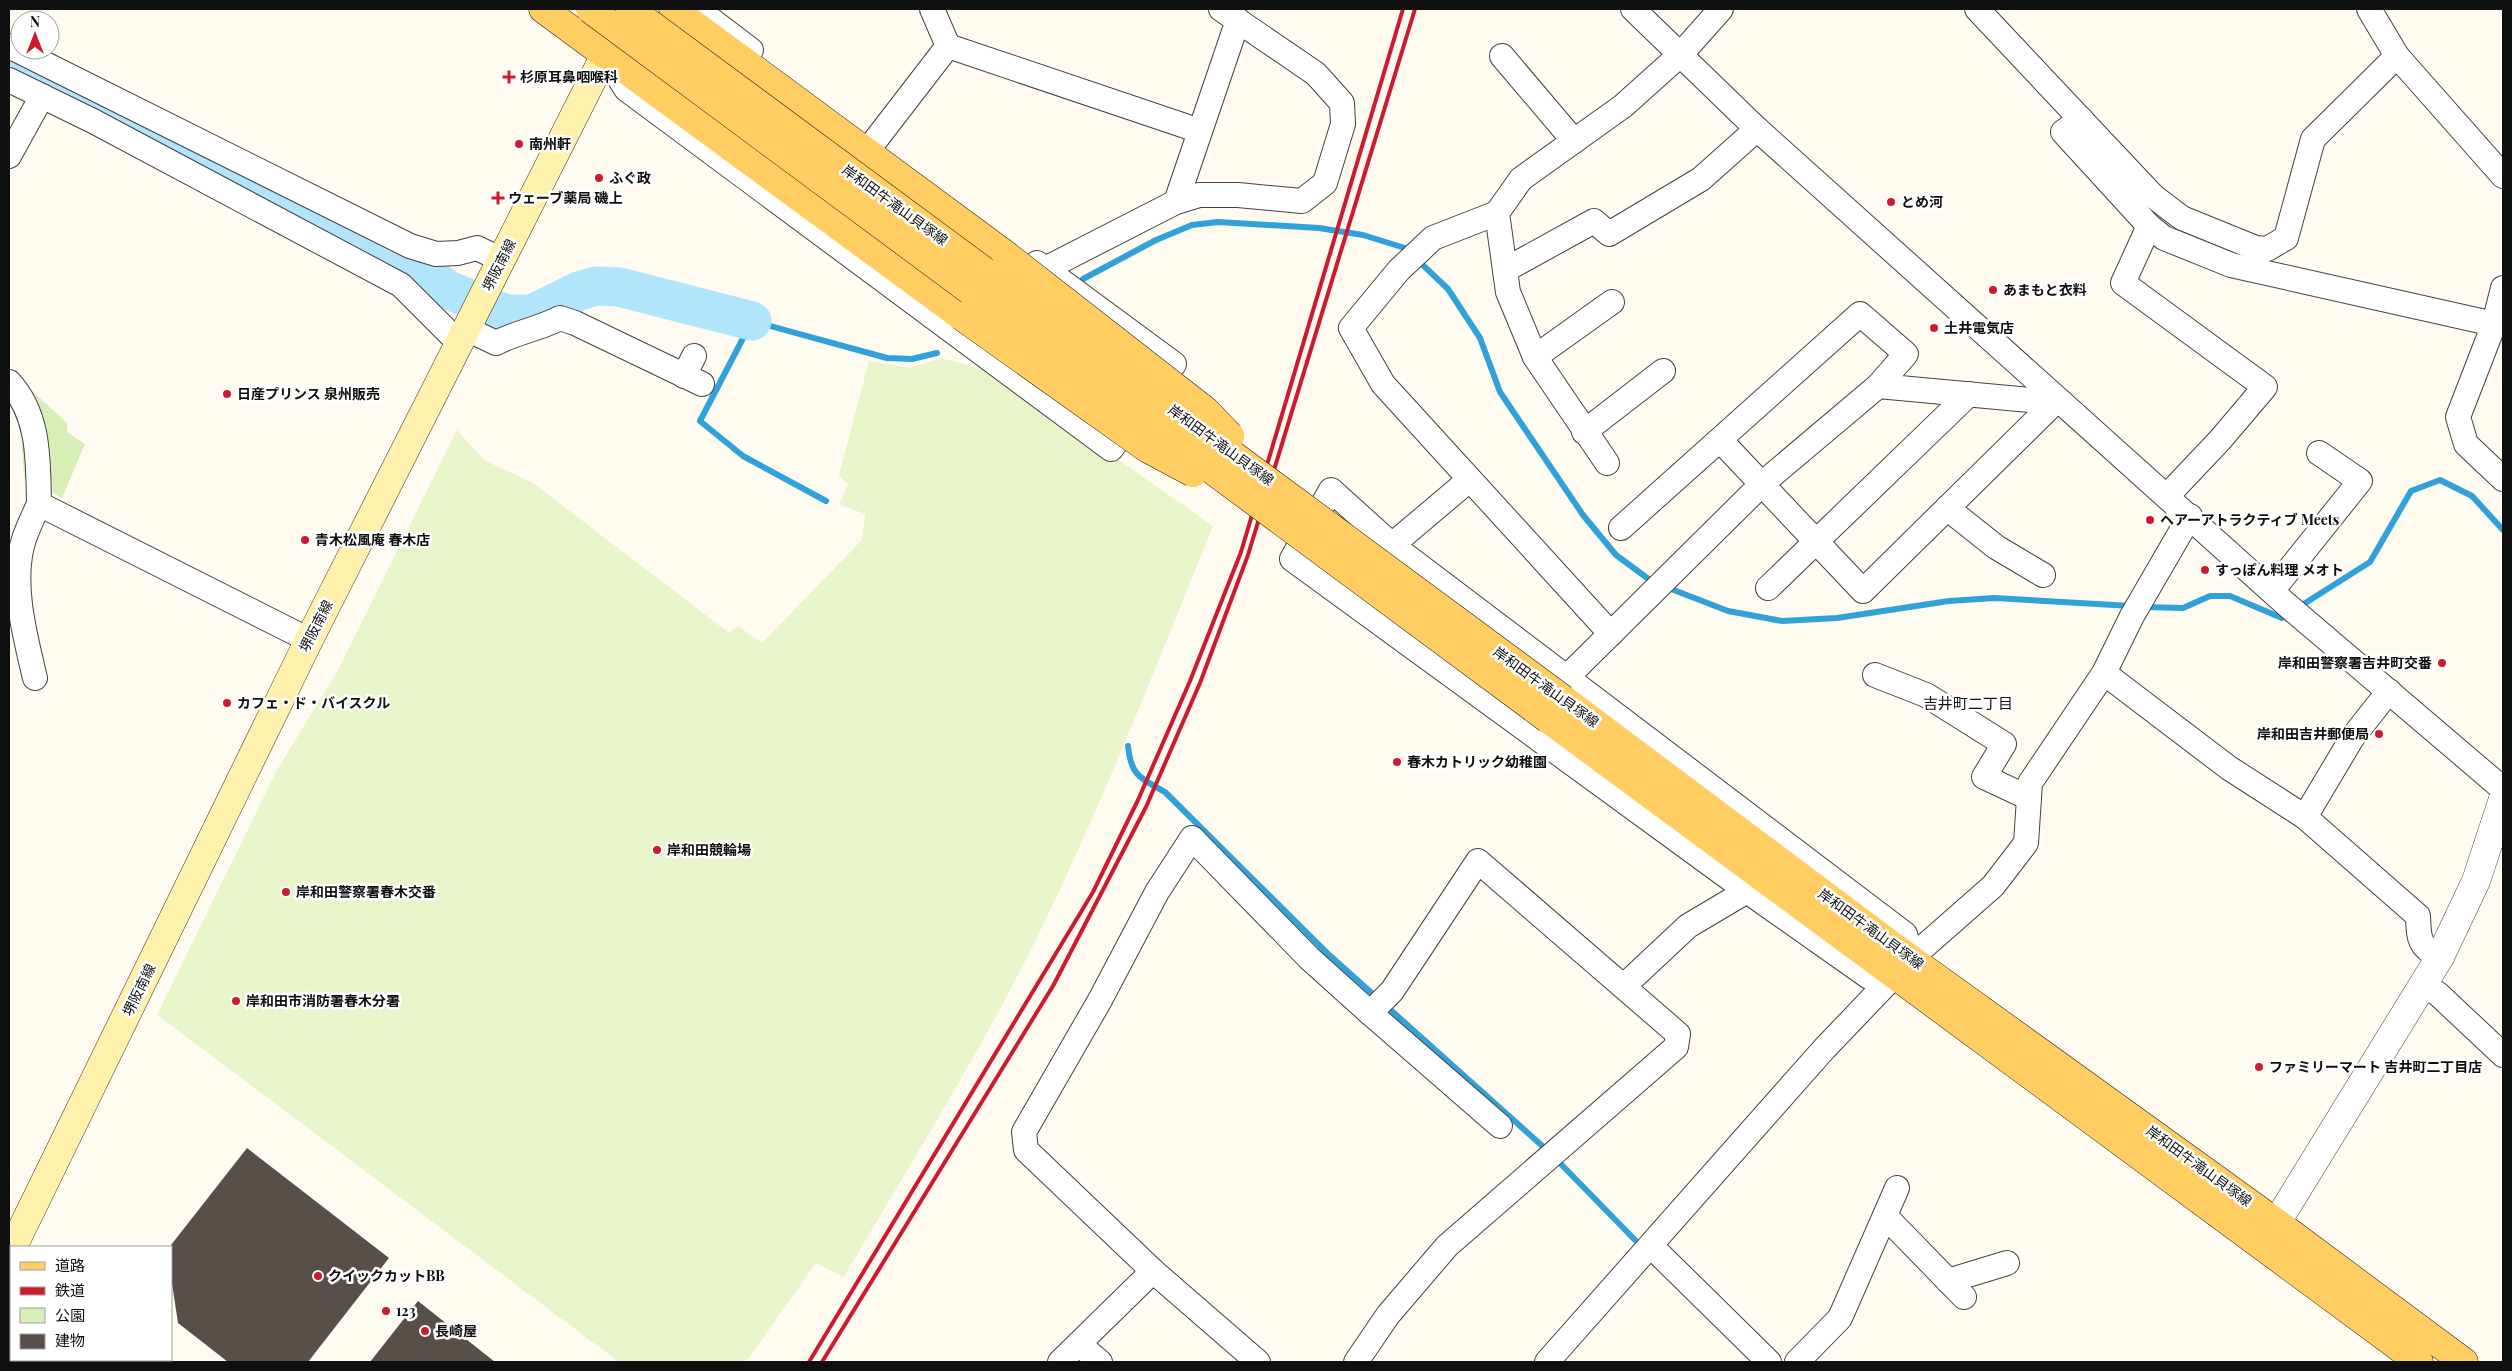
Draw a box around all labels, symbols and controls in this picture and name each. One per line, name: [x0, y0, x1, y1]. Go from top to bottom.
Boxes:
north arrow: [10, 10, 60, 60]
text: N: [30, 12, 40, 31]
place label: 杉原耳鼻咽喉科: [520, 67, 618, 86]
marker: 杉原耳鼻咽喉科: [502, 70, 516, 84]
place label: 南州軒: [529, 134, 571, 153]
marker: 南州軒: [513, 138, 525, 150]
street label: 岸和田牛滝山貝塚線: [839, 160, 952, 249]
place label: ふぐ政: [609, 168, 651, 187]
marker: ふぐ政: [593, 172, 605, 184]
place label: ウェーブ薬局 磯上: [508, 188, 622, 207]
marker: ウェーブ薬局 磯上: [492, 192, 504, 204]
place label: とめ河: [1901, 192, 1943, 211]
marker: とめ河: [1885, 196, 1897, 208]
street label: 堺阪南線: [477, 236, 520, 294]
place label: あまもと衣料: [2003, 280, 2087, 299]
marker: あまもと衣料: [1987, 284, 1999, 296]
place label: 土井電気店: [1944, 318, 2014, 337]
marker: 土井電気店: [1928, 322, 1940, 334]
place label: 日産プリンス 泉州販売: [237, 384, 380, 403]
marker: 日産プリンス 泉州販売: [221, 388, 233, 400]
street label: 岸和田牛滝山貝塚線: [1165, 400, 1278, 489]
place label: ヘアーアトラクティブ Meets: [2160, 510, 2339, 529]
marker: ヘアーアトラクティブ Meets: [2144, 514, 2156, 526]
place label: 青木松風庵 春木店: [315, 530, 430, 549]
marker: 青木松風庵 春木店: [299, 534, 311, 546]
place label: すっぽん料理 メオト: [2215, 560, 2344, 579]
marker: すっぽん料理 メオト: [2199, 564, 2211, 576]
street label: 堺阪南線: [294, 597, 337, 655]
street label: 岸和田牛滝山貝塚線: [1490, 642, 1603, 731]
place label: 岸和田警察署吉井町交番: [2278, 653, 2432, 672]
marker: 岸和田警察署吉井町交番: [2436, 657, 2448, 669]
place label: カフェ・ド・バイスクル: [237, 693, 390, 712]
district label: 吉井町二丁目: [1923, 693, 2013, 713]
marker: カフェ・ド・バイスクル: [221, 697, 233, 709]
place label: 岸和田吉井郵便局: [2257, 724, 2369, 743]
marker: 岸和田吉井郵便局: [2373, 728, 2385, 740]
place label: 春木カトリック幼稚園: [1407, 752, 1547, 771]
marker: 春木カトリック幼稚園: [1391, 756, 1403, 768]
place label: 岸和田競輪場: [667, 840, 751, 859]
marker: 岸和田競輪場: [651, 844, 663, 856]
place label: 岸和田警察署春木交番: [296, 882, 436, 901]
street label: 岸和田牛滝山貝塚線: [1815, 884, 1928, 973]
marker: 岸和田警察署春木交番: [280, 886, 292, 898]
street label: 堺阪南線: [118, 960, 159, 1019]
place label: 岸和田市消防署春木分署: [246, 991, 400, 1010]
marker: 岸和田市消防署春木分署: [230, 995, 242, 1007]
place label: ファミリーマート 吉井町二丁目店: [2269, 1057, 2482, 1076]
marker: ファミリーマート 吉井町二丁目店: [2253, 1061, 2265, 1073]
street label: 岸和田牛滝山貝塚線: [2143, 1121, 2256, 1210]
legend: [10, 1246, 172, 1361]
text: 道路: [55, 1255, 85, 1275]
place label: クイックカットBB: [328, 1266, 445, 1285]
marker: クイックカットBB: [312, 1270, 324, 1282]
text: 鉄道: [55, 1280, 85, 1300]
place label: 123: [396, 1301, 416, 1320]
text: 公園: [55, 1305, 85, 1325]
marker: 123: [380, 1305, 392, 1317]
place label: 長崎屋: [435, 1321, 477, 1340]
marker: 長崎屋: [419, 1325, 431, 1337]
text: 建物: [55, 1330, 85, 1350]

